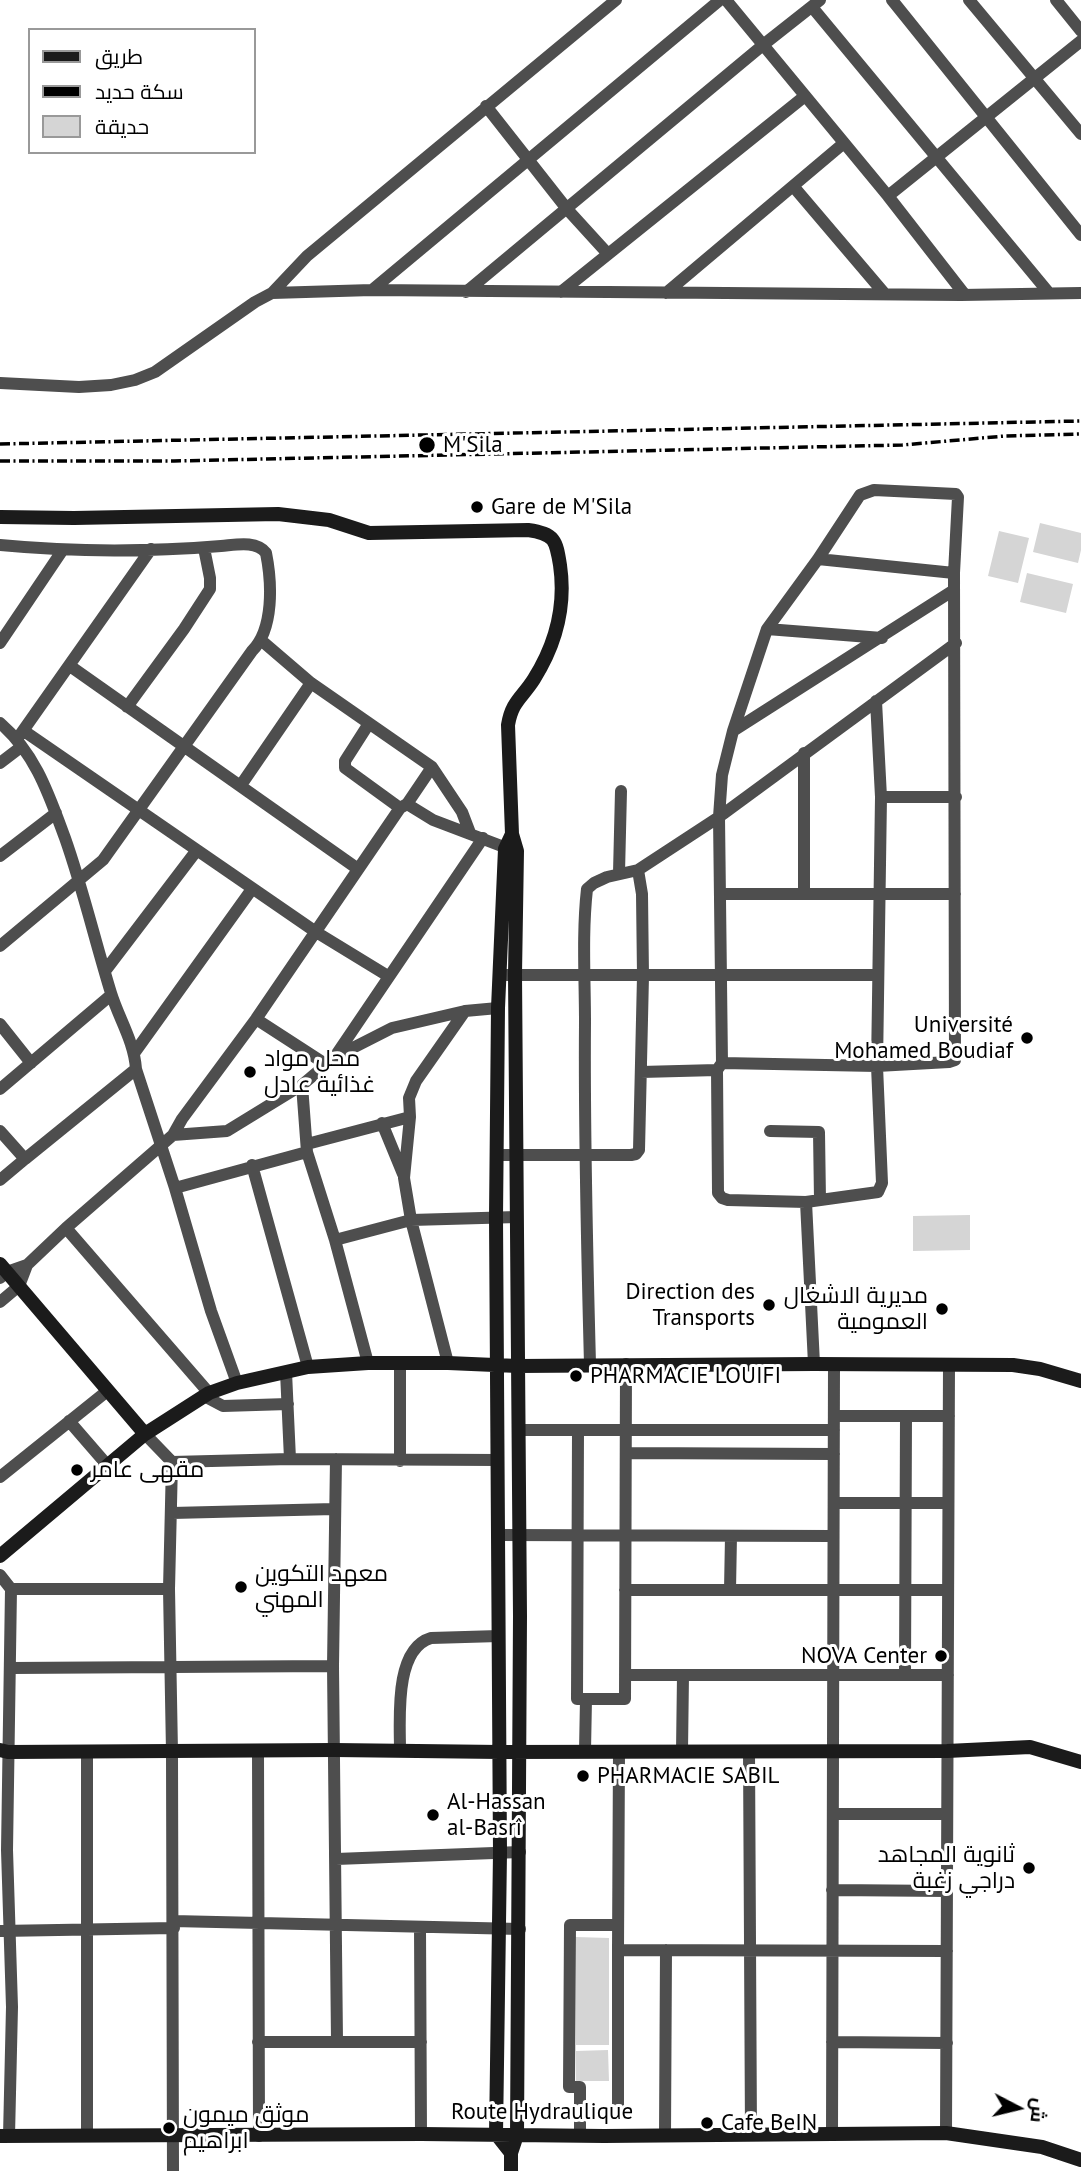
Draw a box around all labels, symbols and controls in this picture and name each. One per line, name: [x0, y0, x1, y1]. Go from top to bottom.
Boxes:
legend: [28, 28, 256, 154]
text: طريق: [95, 43, 143, 70]
text: سكة حديد: [95, 78, 184, 105]
text: حديقة: [95, 113, 149, 140]
place label: M'Sila: [443, 431, 503, 459]
marker: M'Sila: [417, 435, 437, 455]
place label: Gare de M'Sila: [491, 493, 632, 521]
marker: Gare de M'Sila: [469, 499, 485, 515]
place label: Université Mohamed Boudiaf: [834, 1011, 1013, 1065]
marker: Université Mohamed Boudiaf: [1019, 1030, 1035, 1046]
place label: محل مواد غذائية عادل: [264, 1045, 375, 1099]
marker: محل مواد غذائية عادل: [242, 1064, 258, 1080]
place label: Direction des Transports: [625, 1278, 755, 1332]
place label: مديرية الاشغال العمومية: [784, 1282, 928, 1336]
marker: Direction des Transports: [761, 1297, 777, 1313]
marker: مديرية الاشغال العمومية: [934, 1301, 950, 1317]
place label: PHARMACIE LOUIFI: [590, 1362, 781, 1390]
marker: PHARMACIE LOUIFI: [568, 1368, 584, 1384]
place label: مقهى عامر: [91, 1456, 204, 1484]
marker: مقهى عامر: [69, 1462, 85, 1478]
place label: معهد التكوين المهني: [255, 1560, 388, 1614]
marker: معهد التكوين المهني: [233, 1579, 249, 1595]
place label: NOVA Center: [801, 1642, 927, 1670]
marker: NOVA Center: [933, 1648, 949, 1664]
place label: PHARMACIE SABIL: [597, 1762, 780, 1790]
marker: PHARMACIE SABIL: [575, 1768, 591, 1784]
place label: Al-Hassan al-Basrî: [447, 1788, 546, 1842]
marker: Al-Hassan al-Basrî: [425, 1807, 441, 1823]
place label: ثانوية المجاهد دراجي زغبة: [878, 1841, 1015, 1895]
marker: ثانوية المجاهد دراجي زغبة: [1021, 1860, 1037, 1876]
north arrow: [983, 2073, 1053, 2143]
text: ش: [1025, 2097, 1052, 2124]
street label: Route Hydraulique: [451, 2098, 633, 2126]
place label: موثق ميمون ابراهيم: [183, 2101, 310, 2155]
place label: Cafe BeIN: [721, 2109, 817, 2137]
marker: Cafe BeIN: [699, 2115, 715, 2131]
marker: موثق ميمون ابراهيم: [161, 2120, 177, 2136]

